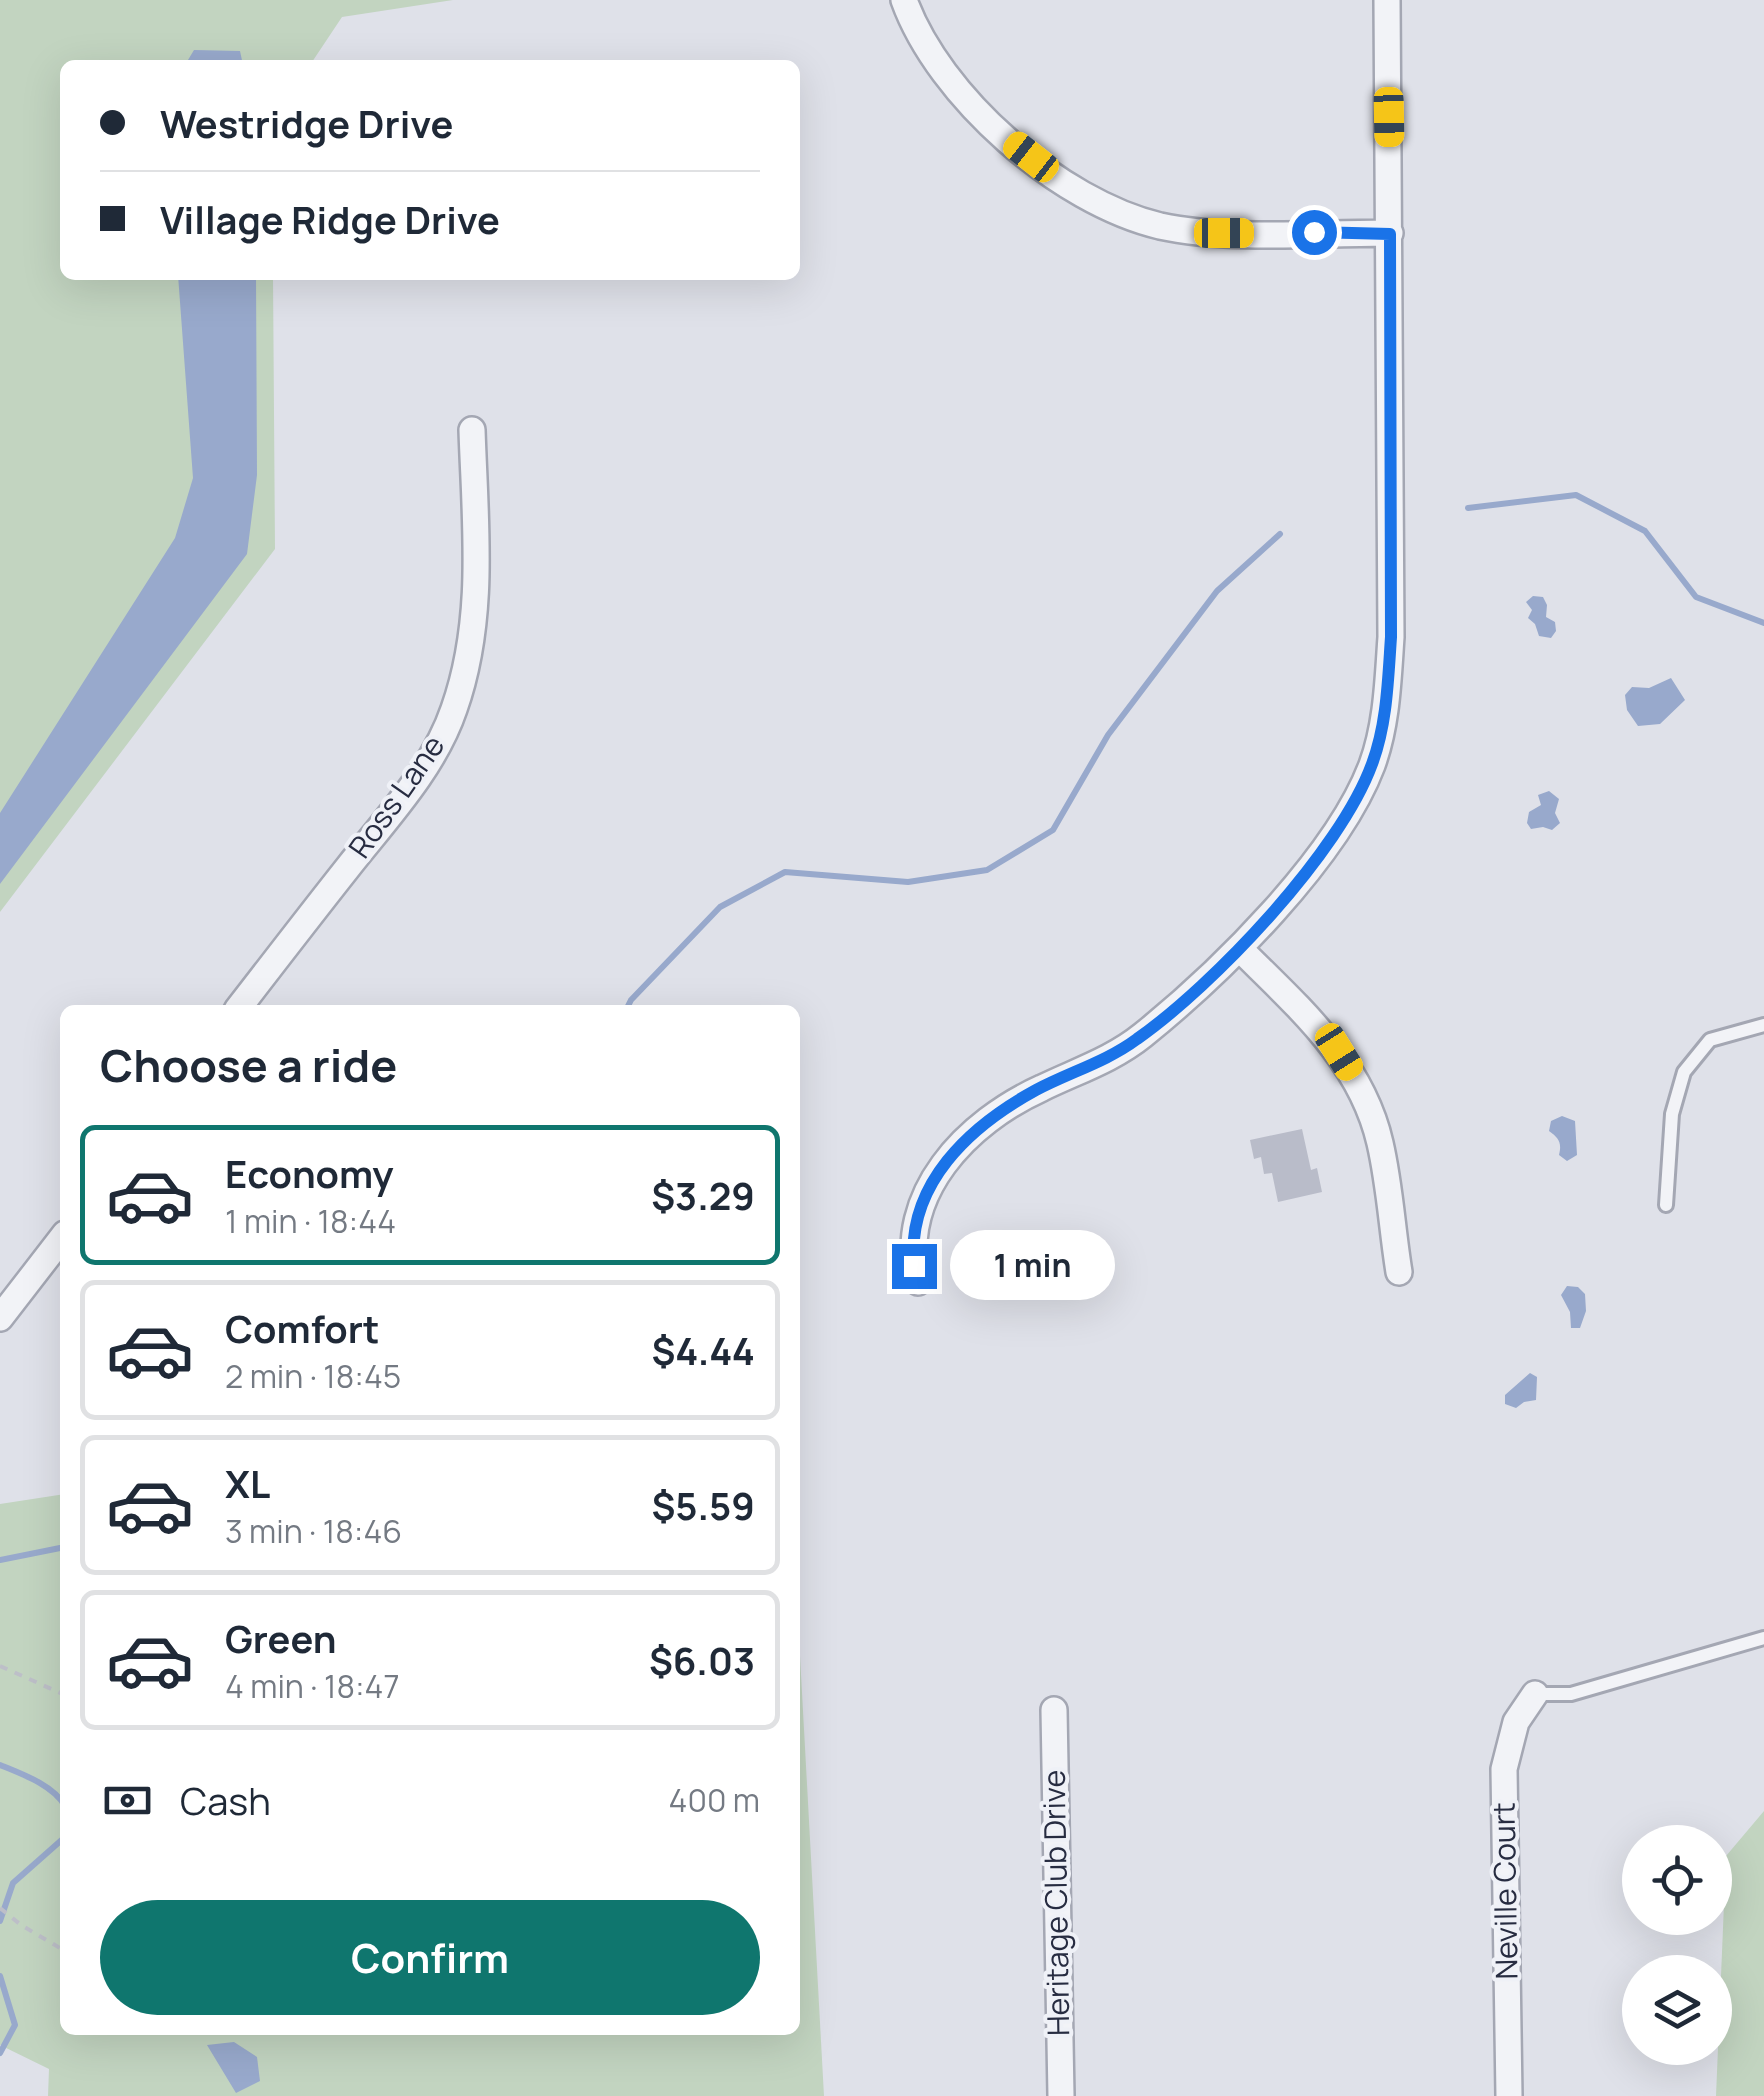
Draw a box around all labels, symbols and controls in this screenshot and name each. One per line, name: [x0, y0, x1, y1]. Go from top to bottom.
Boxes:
car: [1373, 87, 1405, 147]
text: Westridge Drive: [160, 97, 453, 149]
car: [998, 127, 1064, 187]
text: Village Ridge Drive: [160, 193, 500, 245]
route start: [1292, 210, 1337, 255]
car: [1194, 218, 1254, 248]
street label: Ross Lane: [338, 727, 453, 866]
car: [1310, 1019, 1368, 1085]
text: Choose a ride: [100, 1034, 397, 1096]
text: Economy: [225, 1147, 394, 1199]
icon: car: [105, 1150, 195, 1240]
text: $3.29: [651, 1169, 755, 1221]
text: 1 min · 18:44: [225, 1199, 396, 1243]
callout: 1 min: [949, 1231, 1114, 1301]
text: 1 min: [993, 1243, 1072, 1287]
route end: [892, 1244, 937, 1289]
text: Comfort: [225, 1302, 379, 1354]
icon: car: [105, 1305, 195, 1395]
text: $4.44: [651, 1324, 755, 1376]
text: 2 min · 18:45: [225, 1354, 401, 1398]
text: XL: [225, 1457, 270, 1509]
icon: car: [105, 1460, 195, 1550]
text: $5.59: [651, 1479, 755, 1531]
text: 3 min · 18:46: [225, 1509, 402, 1553]
text: Green: [225, 1612, 337, 1664]
icon: car: [105, 1615, 195, 1705]
text: $6.03: [649, 1634, 755, 1686]
text: 4 min · 18:47: [225, 1664, 399, 1708]
street label: Heritage Club Drive: [1033, 1770, 1078, 2036]
icon: cash: [100, 1773, 155, 1828]
text: Cash: [180, 1774, 271, 1826]
text: 400 m: [669, 1778, 760, 1822]
street label: Neville Court: [1482, 1802, 1527, 1980]
map controls: [1622, 1825, 1732, 2065]
button: locate: [1622, 1825, 1732, 1935]
button: Confirm: [100, 1900, 760, 2015]
button: layers: [1622, 1955, 1732, 2065]

